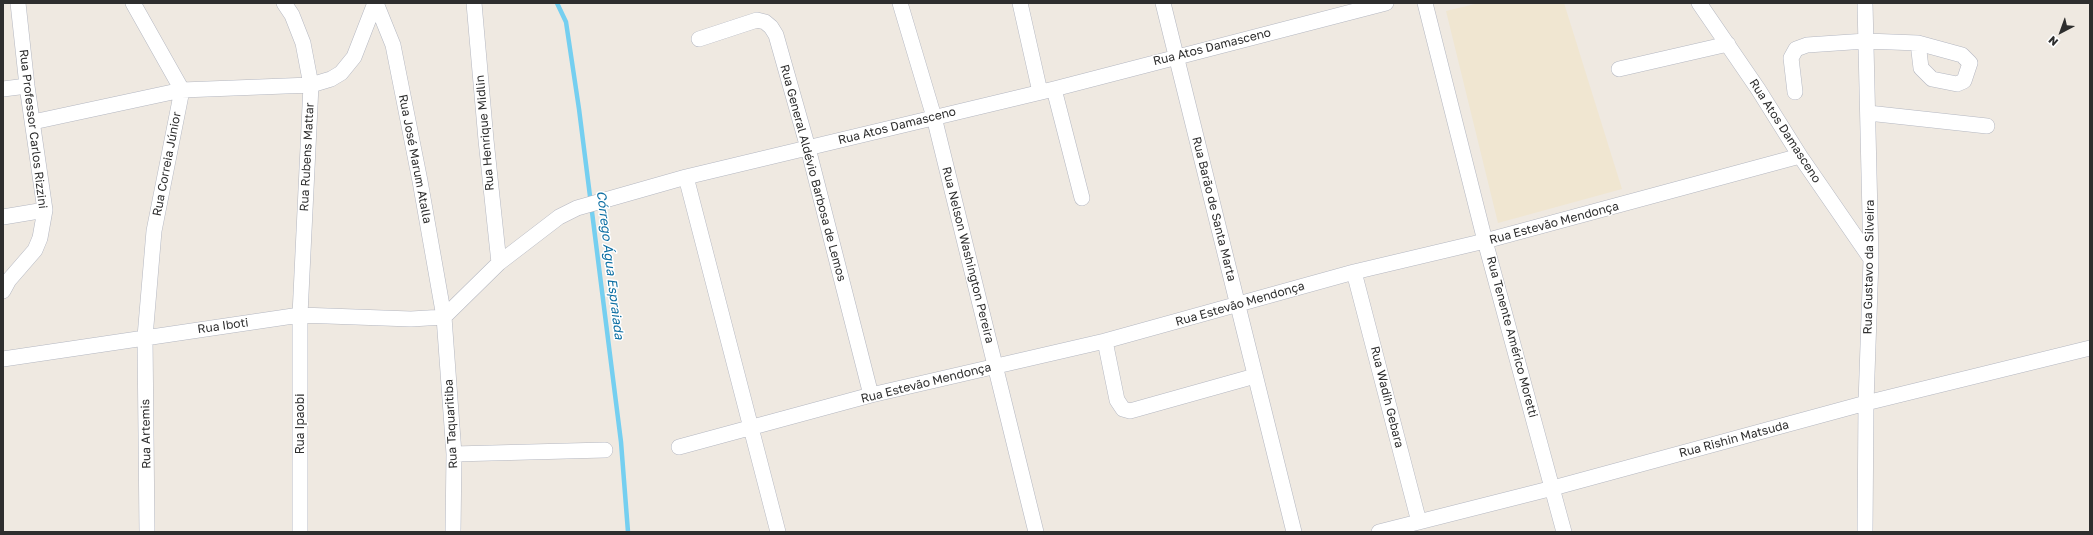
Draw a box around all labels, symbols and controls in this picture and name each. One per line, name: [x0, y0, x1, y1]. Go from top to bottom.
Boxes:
north arrow: [2041, 12, 2081, 52]
street label: Rua Atos Damasceno: [1152, 25, 1272, 69]
text: N: [2045, 34, 2060, 49]
street label: Rua Professor Carlos Rizzini: [16, 48, 50, 210]
street label: Rua General Aldévio Barbosa de Lemos: [777, 63, 849, 283]
street label: Rua Henrique Midlin: [473, 74, 497, 192]
street label: Rua Atos Damasceno: [1746, 76, 1824, 186]
street label: Rua José Marum Atalla: [395, 93, 435, 225]
street label: Rua Rubens Mattar: [297, 102, 317, 212]
street label: Rua Atos Damasceno: [837, 104, 957, 148]
street label: Rua Correia Júnior: [150, 111, 184, 217]
street label: Rua Barão de Santa Marta: [1189, 135, 1239, 283]
street label: Rua Nelson Washington Pereira: [939, 165, 997, 345]
water label: Córrego Água Espraiada: [593, 190, 627, 340]
street label: Rua Estevão Mendonça: [1488, 199, 1620, 247]
street label: Rua Gustavo da Silveira: [1861, 200, 1877, 334]
street label: Rua Tenente Américo Moretti: [1483, 255, 1541, 419]
street label: Rua Estevão Mendonça: [1174, 279, 1306, 329]
street label: Rua Iboti: [197, 315, 249, 337]
street label: Rua Wadih Gebara: [1367, 344, 1407, 450]
street label: Rua Estevão Mendonça: [859, 360, 993, 406]
street label: Rua Taquaritiba: [441, 379, 461, 469]
street label: Rua Ipaobi: [293, 394, 307, 454]
street label: Rua Artemis: [138, 399, 154, 469]
street label: Rua Rishin Matsuda: [1677, 417, 1791, 461]

